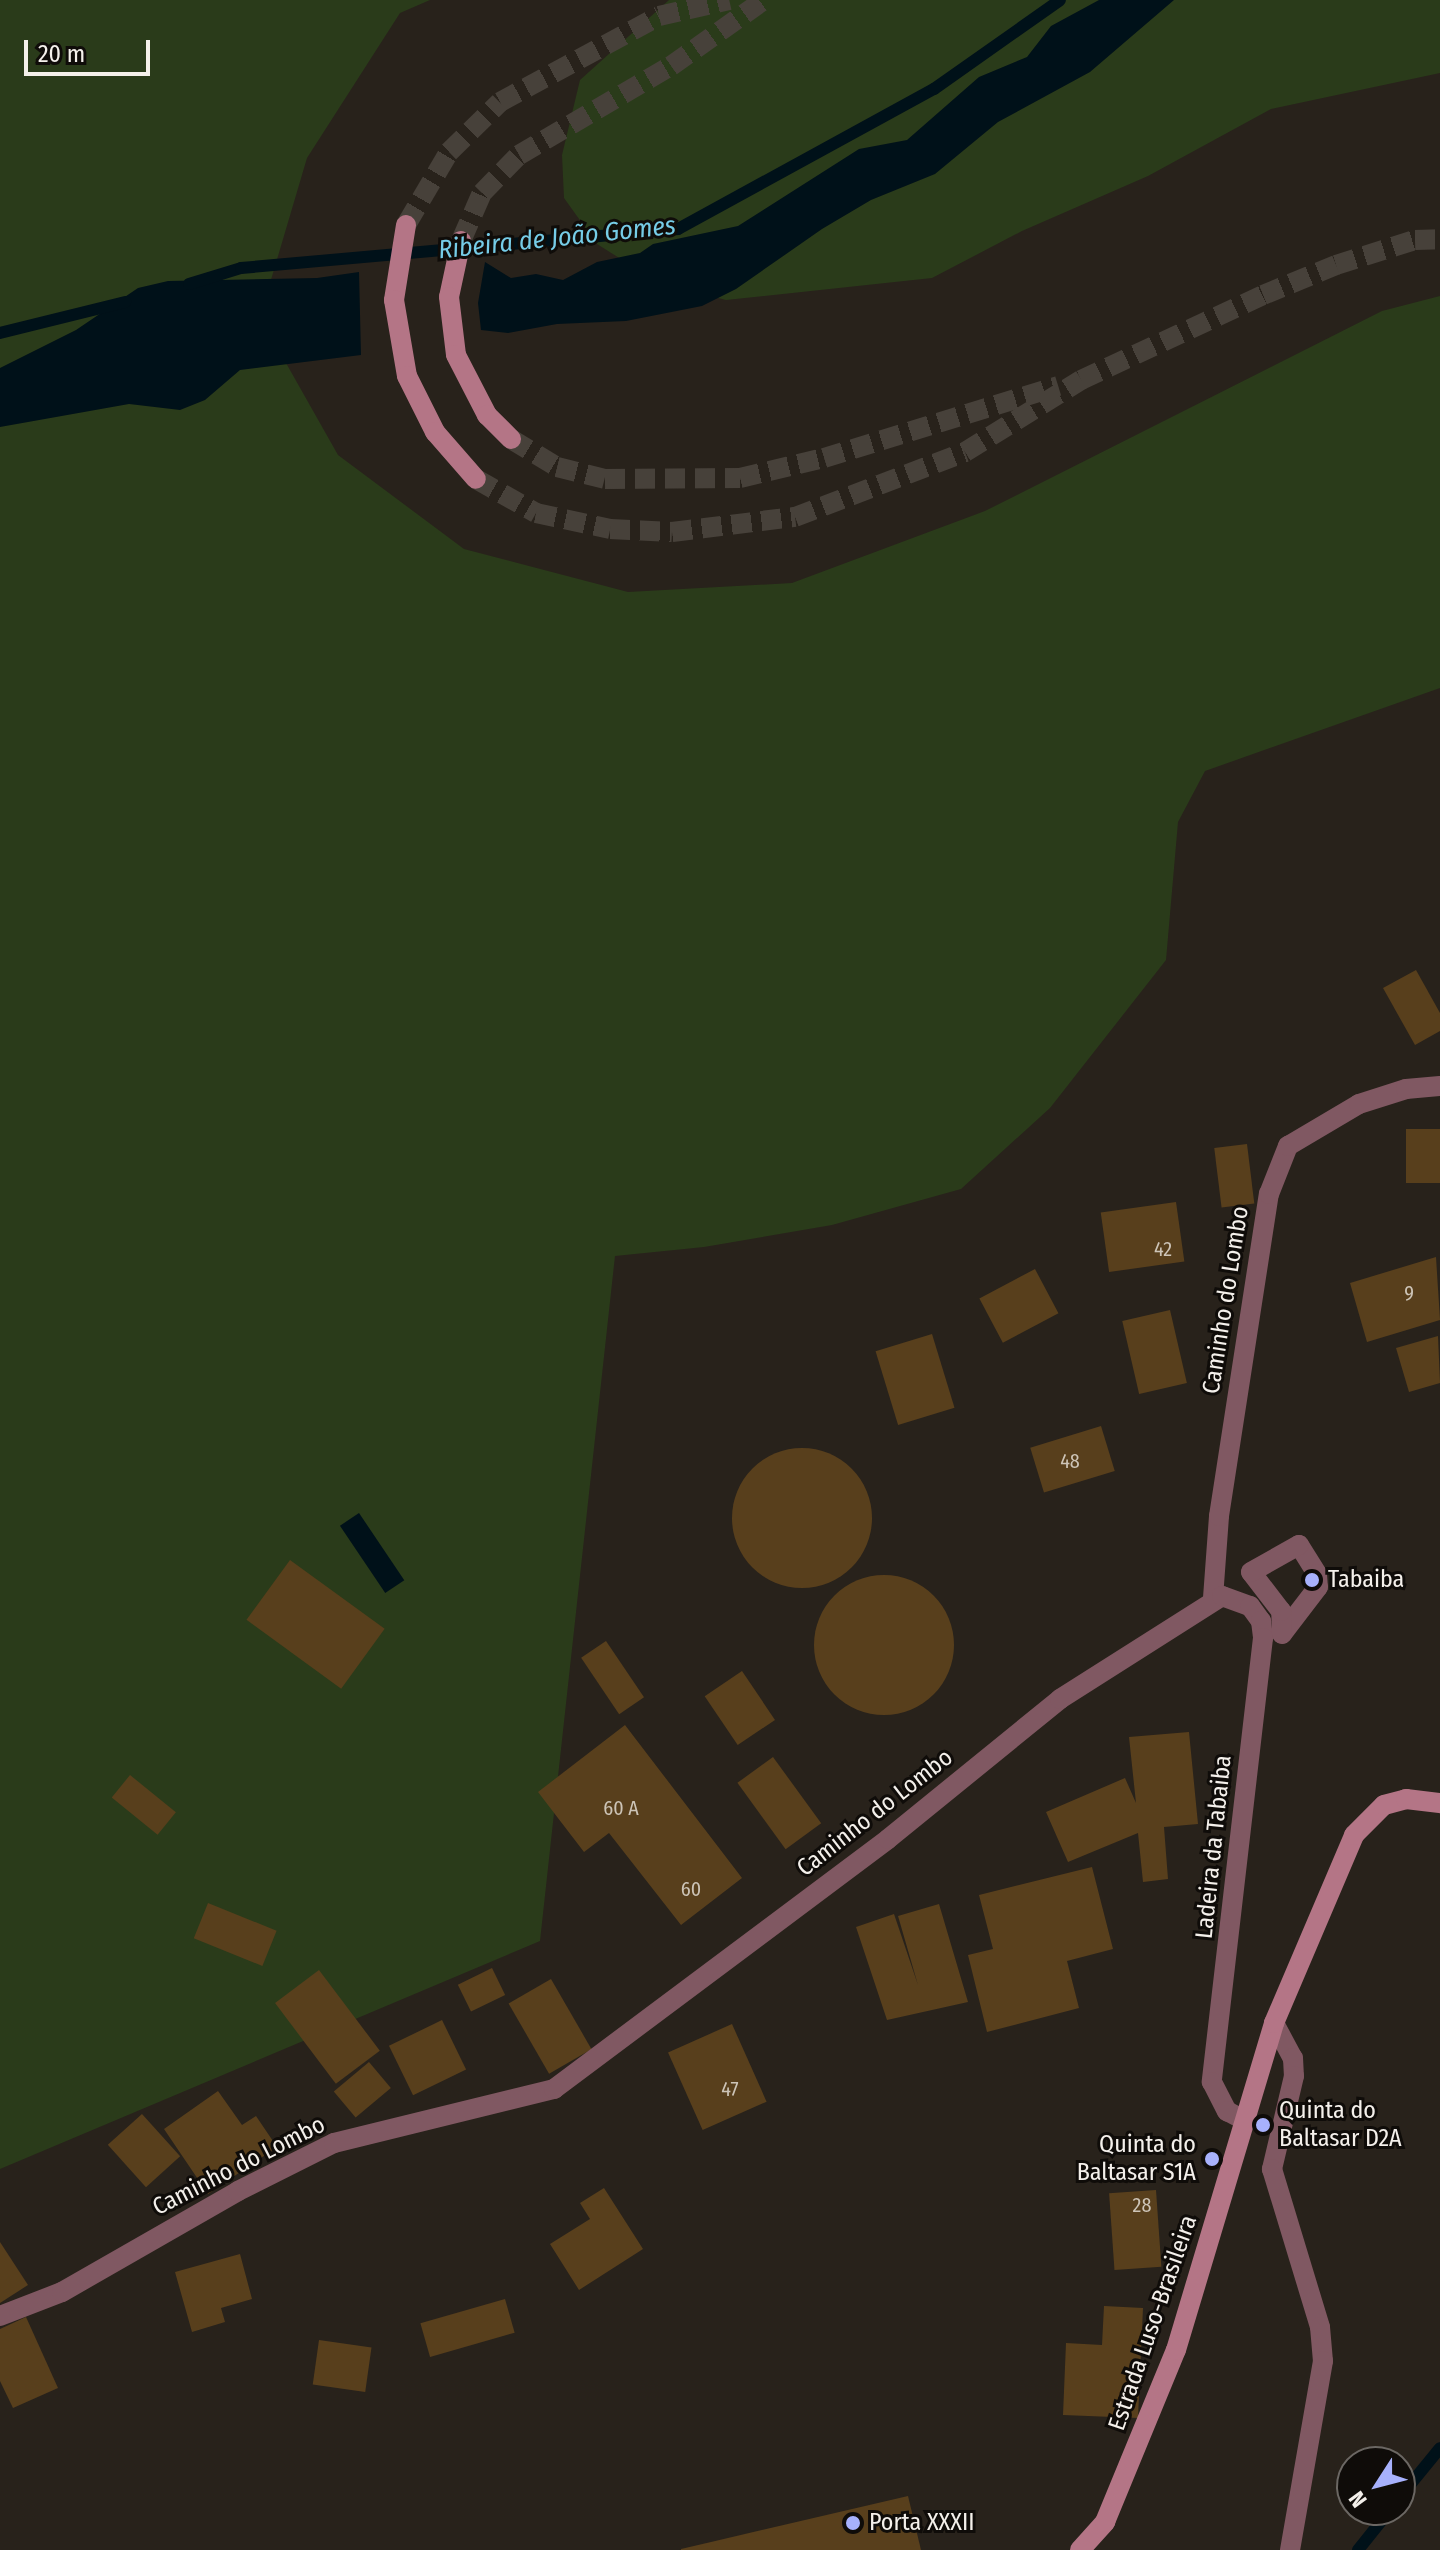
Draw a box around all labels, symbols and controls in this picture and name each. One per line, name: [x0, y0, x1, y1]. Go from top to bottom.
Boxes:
scale bar: [28, 24, 154, 74]
text: 20 m: [38, 40, 85, 68]
water label: Ribeira de João Gomes: [437, 210, 677, 266]
street label: Caminho do Lombo: [1197, 1204, 1255, 1396]
house number: 42: [1154, 1237, 1172, 1261]
house number: 9: [1404, 1281, 1414, 1305]
house number: 48: [1060, 1449, 1080, 1473]
place label: Tabaiba: [1328, 1566, 1404, 1594]
marker: Tabaiba: [1303, 1571, 1321, 1589]
street label: Caminho do Lombo: [791, 1743, 959, 1883]
street label: Ladeira da Tabaiba: [1190, 1754, 1238, 1940]
house number: 60 A: [603, 1796, 639, 1820]
house number: 60: [681, 1877, 701, 1901]
house number: 47: [721, 2077, 739, 2101]
place label: Quinta do Baltasar D2A: [1279, 2097, 1402, 2153]
street label: Caminho do Lombo: [148, 2110, 330, 2222]
marker: Quinta do Baltasar D2A: [1254, 2116, 1272, 2134]
place label: Quinta do Baltasar S1A: [1077, 2131, 1196, 2187]
marker: Quinta do Baltasar S1A: [1203, 2150, 1221, 2168]
house number: 28: [1133, 2193, 1151, 2217]
street label: Estrada Luso-Brasileira: [1103, 2212, 1203, 2434]
north arrow: [1336, 2446, 1416, 2526]
text: N: [1343, 2486, 1373, 2512]
place label: Porta XXXII: [869, 2509, 975, 2537]
marker: Porta XXXII: [844, 2514, 862, 2532]

